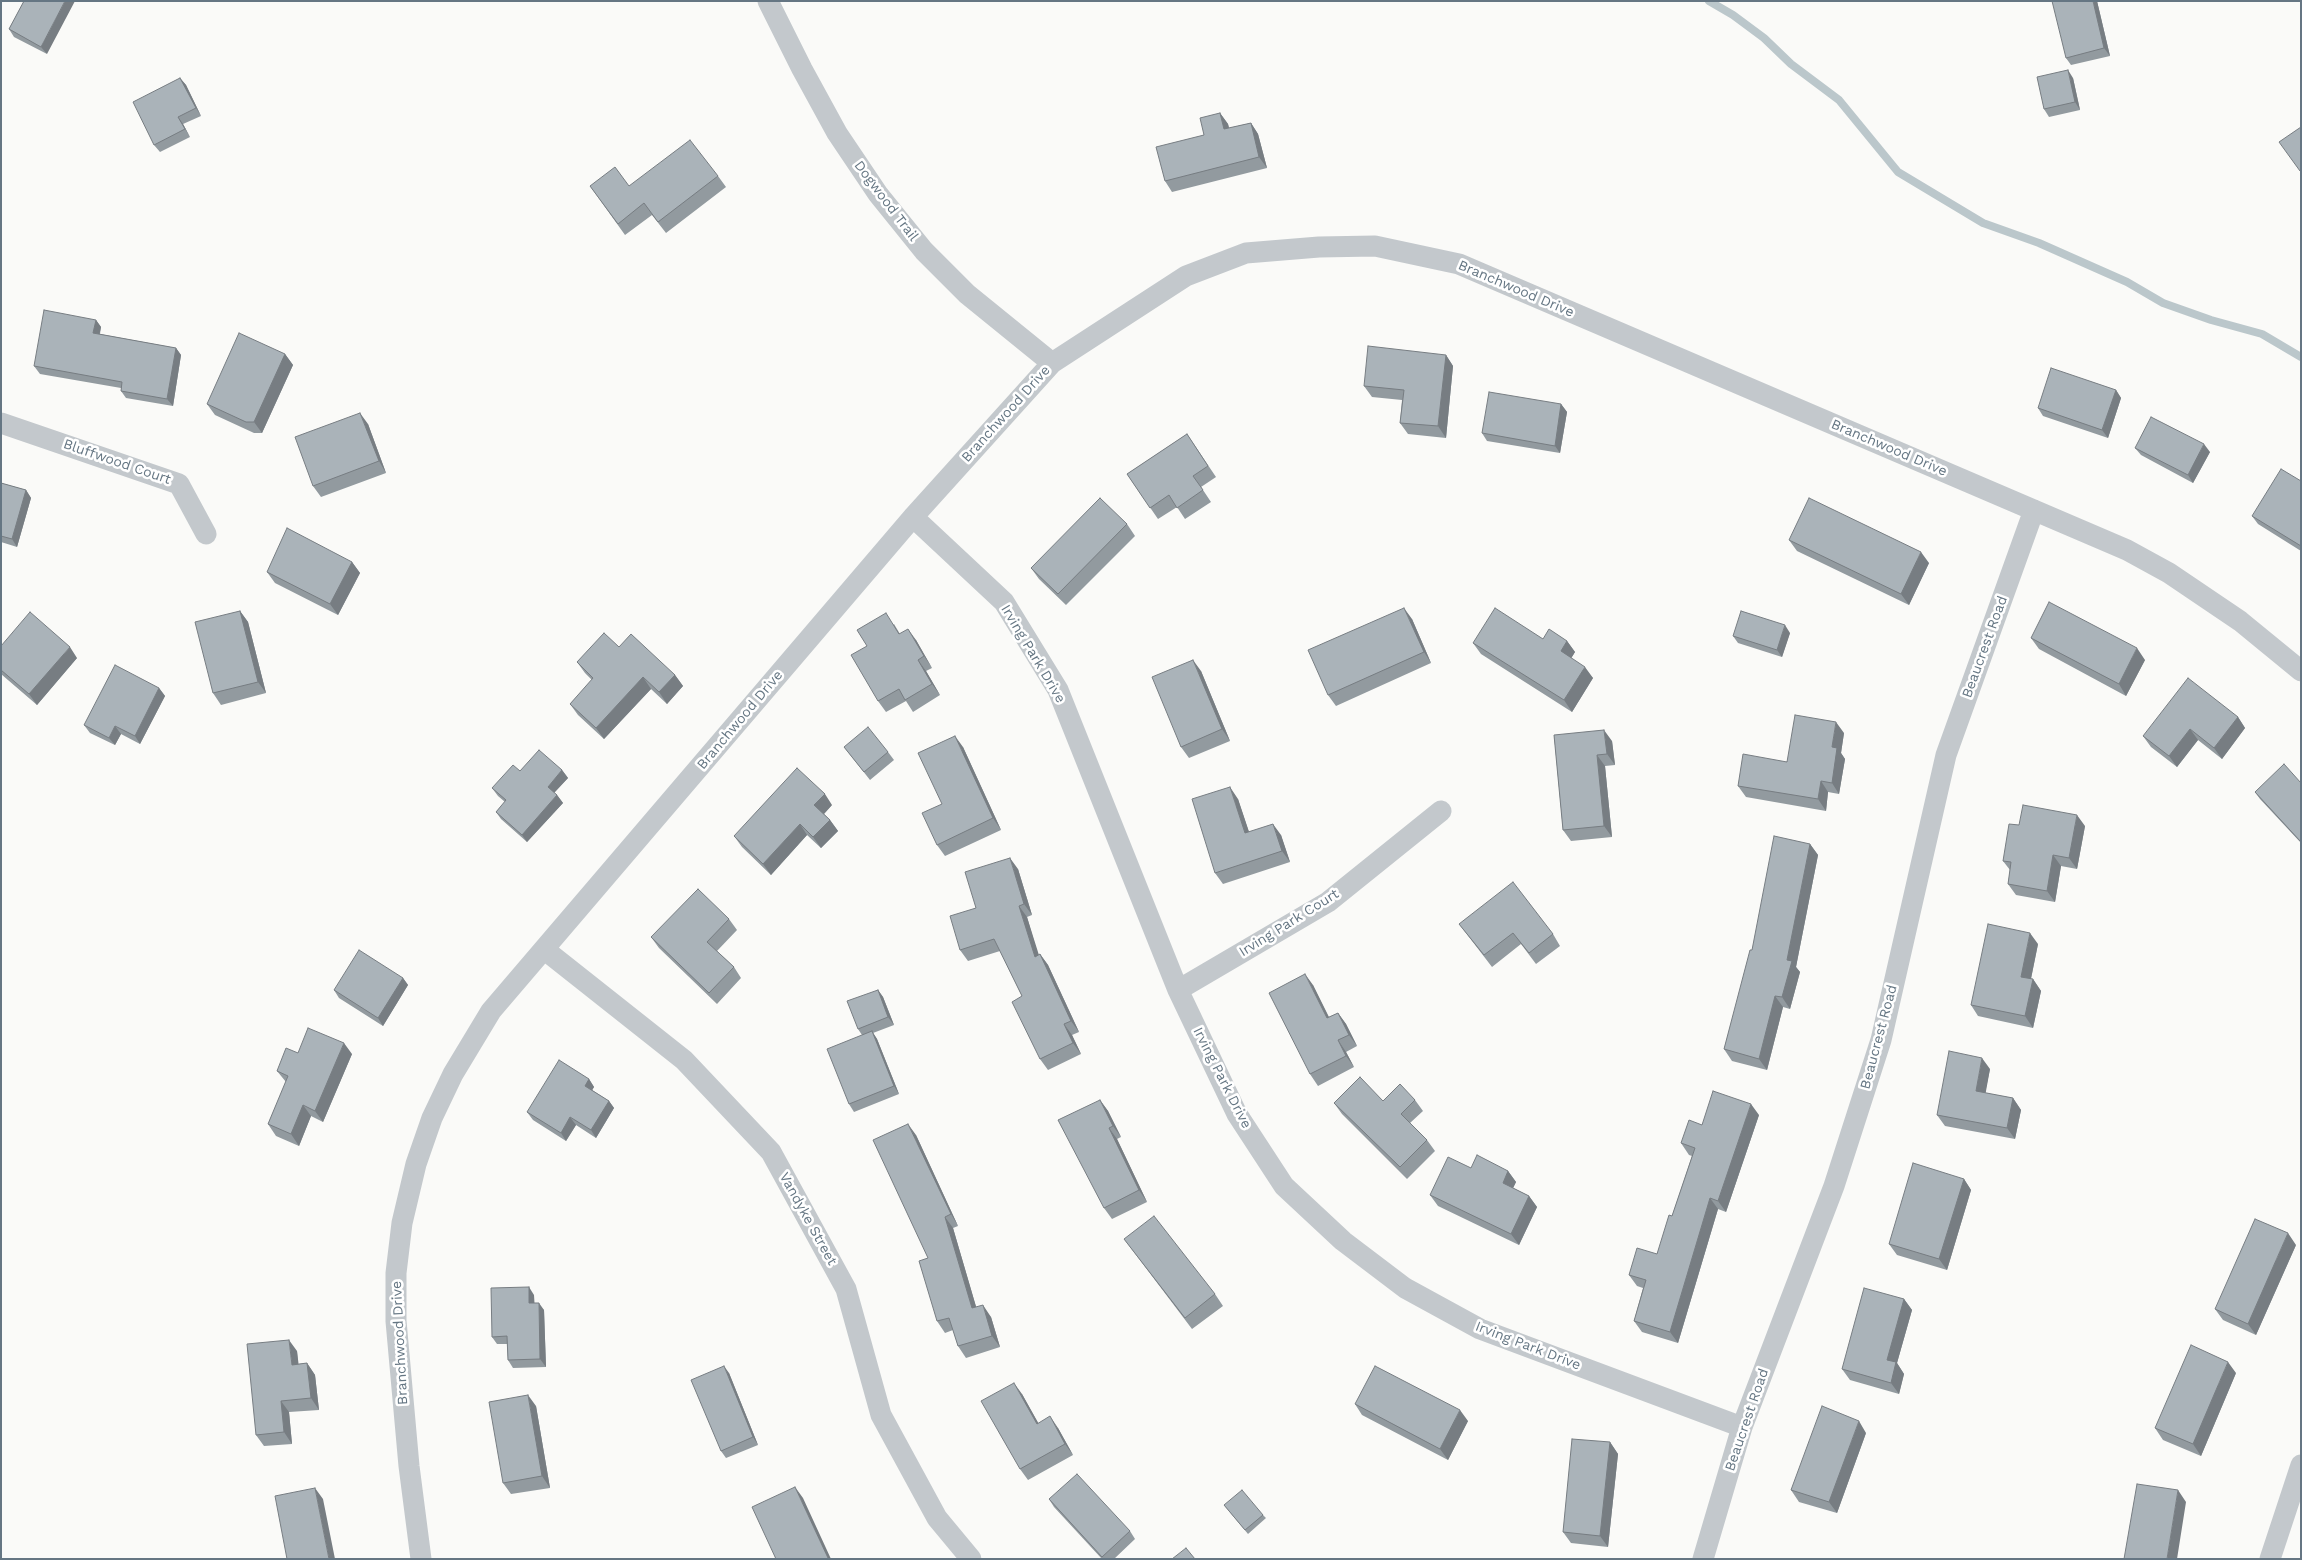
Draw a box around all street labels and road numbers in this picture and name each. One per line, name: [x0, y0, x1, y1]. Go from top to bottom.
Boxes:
street label: Dogwood Trail: [850, 157, 922, 245]
street label: Branchwood Drive: [1456, 257, 1576, 321]
street label: Branchwood Drive: [958, 362, 1054, 466]
street label: Branchwood Drive: [1829, 416, 1949, 480]
street label: Bluffwood Court: [61, 436, 173, 488]
street label: Beaucrest Road: [1959, 594, 2011, 700]
street label: Irving Park Drive: [997, 602, 1069, 706]
street label: Branchwood Drive: [694, 667, 786, 773]
street label: Irving Park Court: [1236, 886, 1342, 960]
street label: Beaucrest Road: [1857, 983, 1901, 1091]
street label: Irving Park Drive: [1189, 1025, 1255, 1131]
street label: Vandyke Street: [776, 1170, 840, 1268]
street label: Branchwood Drive: [388, 1280, 412, 1406]
street label: Irving Park Drive: [1473, 1318, 1583, 1374]
street label: Beaucrest Road: [1722, 1367, 1772, 1473]

